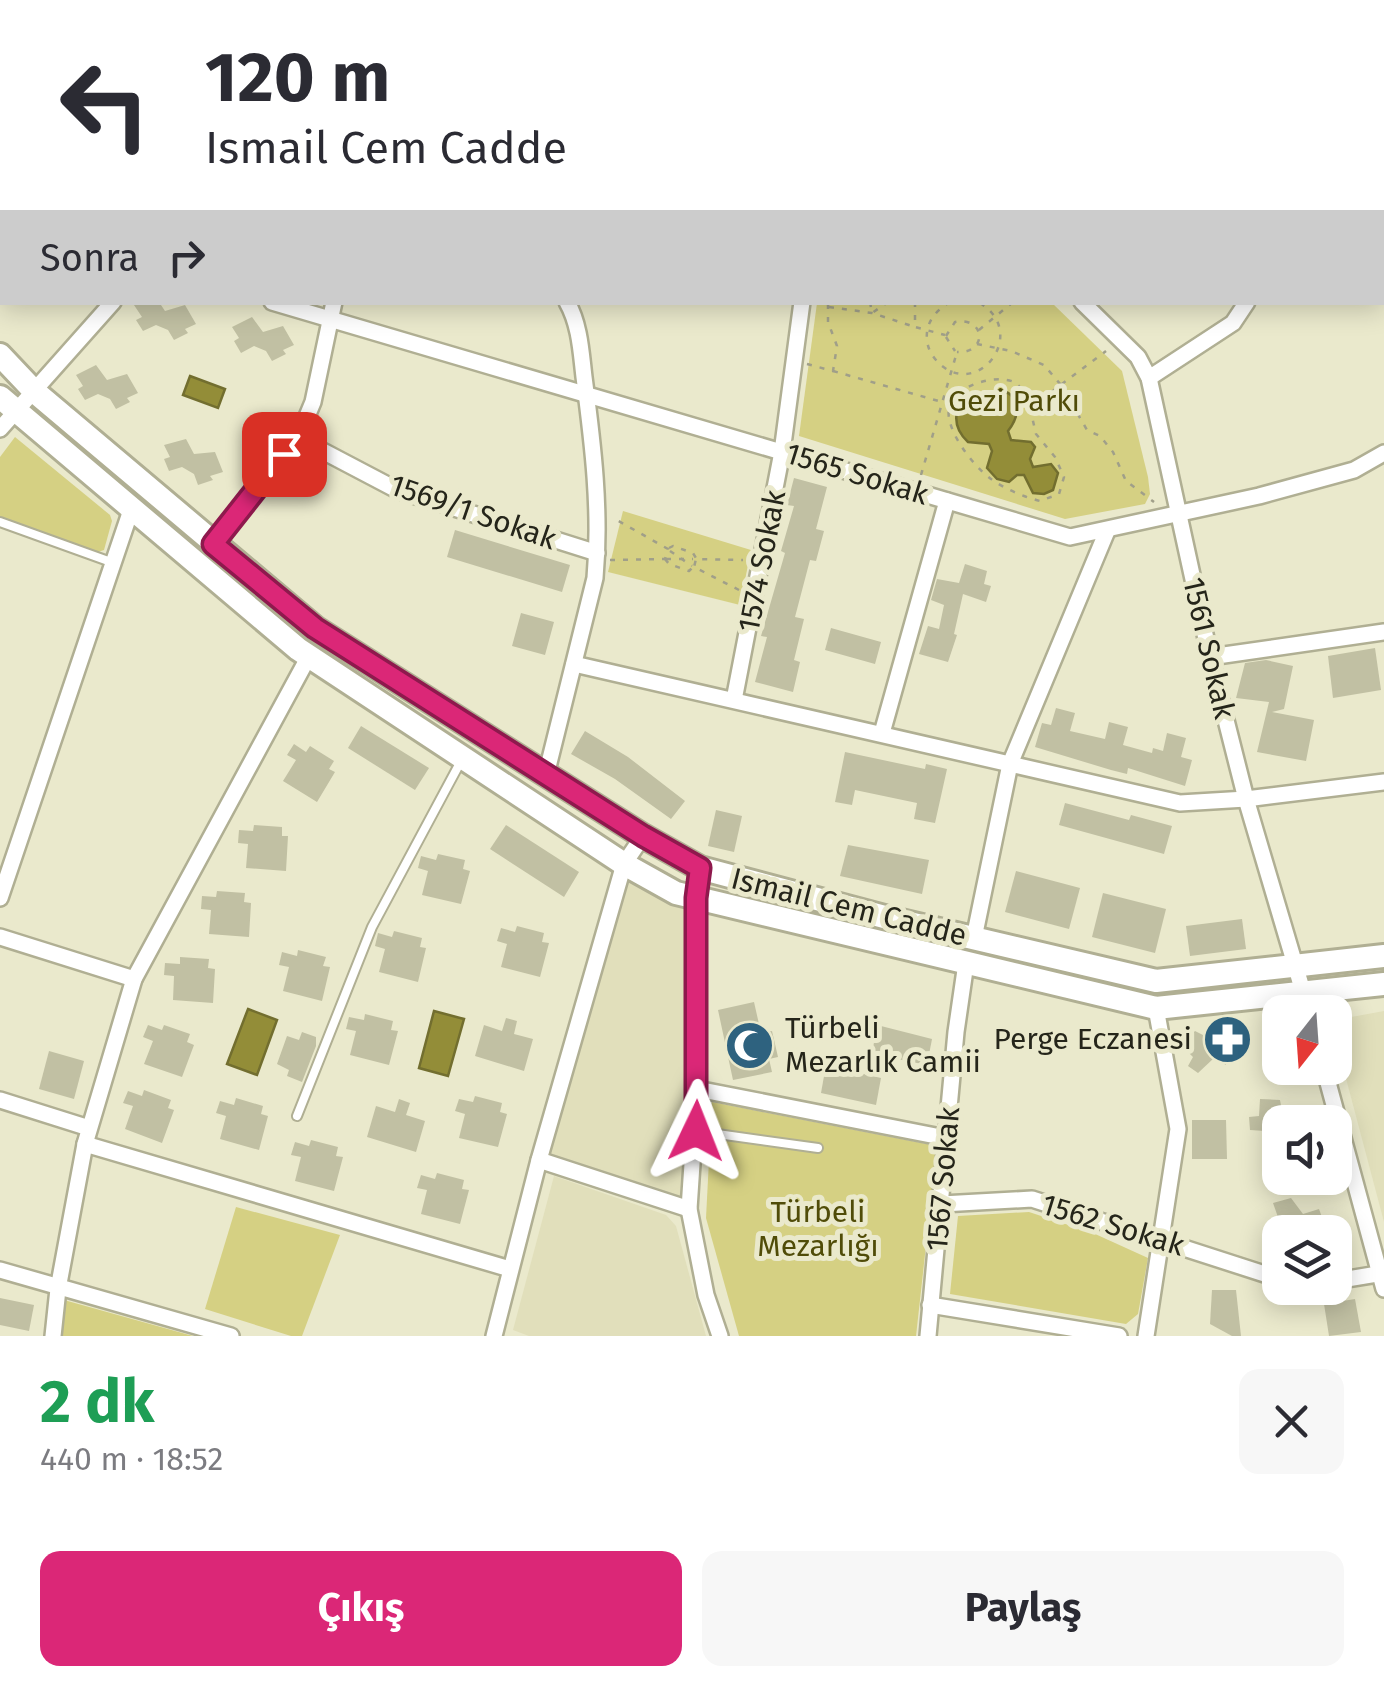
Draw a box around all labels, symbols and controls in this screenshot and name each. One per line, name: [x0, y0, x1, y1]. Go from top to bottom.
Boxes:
text: 120 m: [205, 36, 390, 120]
icon: left: [40, 40, 170, 170]
text: Ismail Cem Cadde: [205, 121, 567, 175]
icon: right: [159, 230, 214, 285]
text: Sonra: [40, 235, 139, 281]
park label: Gezi Parkı: [948, 383, 1080, 419]
pin: [242, 412, 327, 497]
icon: arrive: [257, 427, 312, 482]
street label: 1565 Sokak: [781, 435, 933, 513]
street label: 1569/1 Sokak: [385, 467, 561, 557]
street label: 1574 Sokak: [731, 486, 794, 635]
street label: 1561 Sokak: [1175, 574, 1243, 723]
street label: Ismail Cem Cadde: [728, 860, 970, 954]
north arrow: [1262, 995, 1352, 1085]
map controls: [1262, 995, 1352, 1305]
place label: Türbeli Mezarlık Camii: [785, 1010, 981, 1080]
pharmacy icon: Perge Eczanesi: [1201, 1013, 1253, 1065]
mosque icon: Türbeli Mezarlık Camii: [724, 1019, 776, 1071]
place label: Perge Eczanesi: [993, 1021, 1192, 1057]
position arrow: [644, 1079, 748, 1183]
street label: 1567 Sokak: [919, 1105, 967, 1253]
button: sound: [1262, 1105, 1352, 1195]
street label: 1562 Sokak: [1037, 1186, 1189, 1264]
park label: Türbeli Mezarlığı: [757, 1194, 879, 1264]
button: layers: [1262, 1215, 1352, 1305]
text: 2 dk: [40, 1366, 154, 1438]
button: close: [1239, 1369, 1344, 1474]
text: 440 m · 18:52: [40, 1440, 223, 1478]
button: Çıkış: [40, 1551, 682, 1666]
button: Paylaş: [702, 1551, 1344, 1666]

